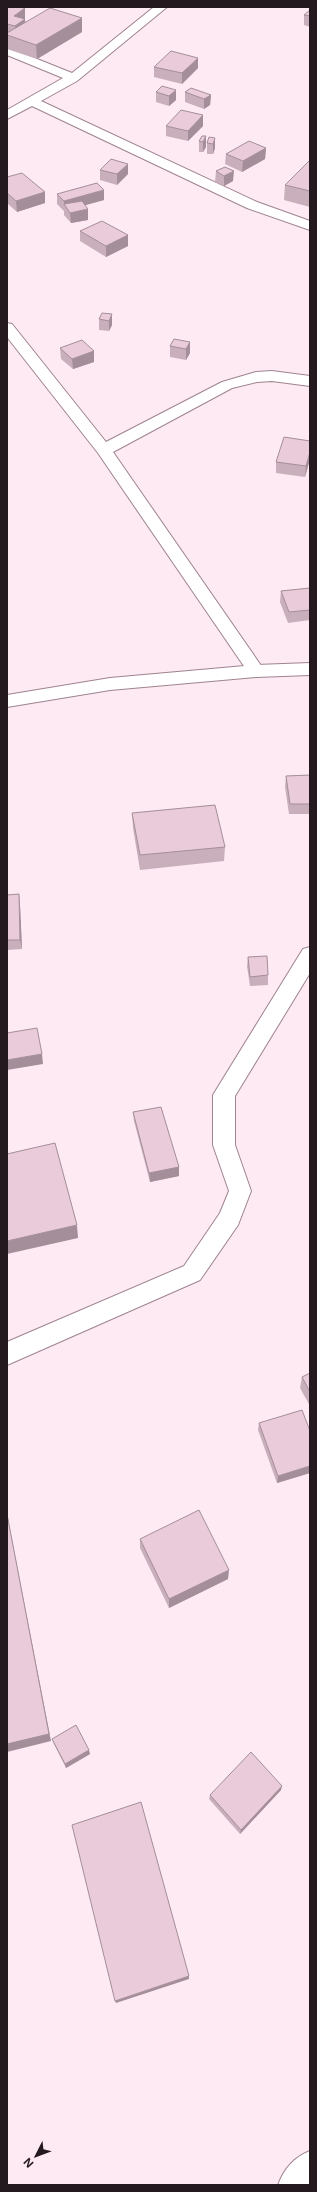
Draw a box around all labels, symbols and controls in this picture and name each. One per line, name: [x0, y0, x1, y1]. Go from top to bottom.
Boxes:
north arrow: [16, 2136, 56, 2176]
text: N: [21, 2155, 37, 2170]

